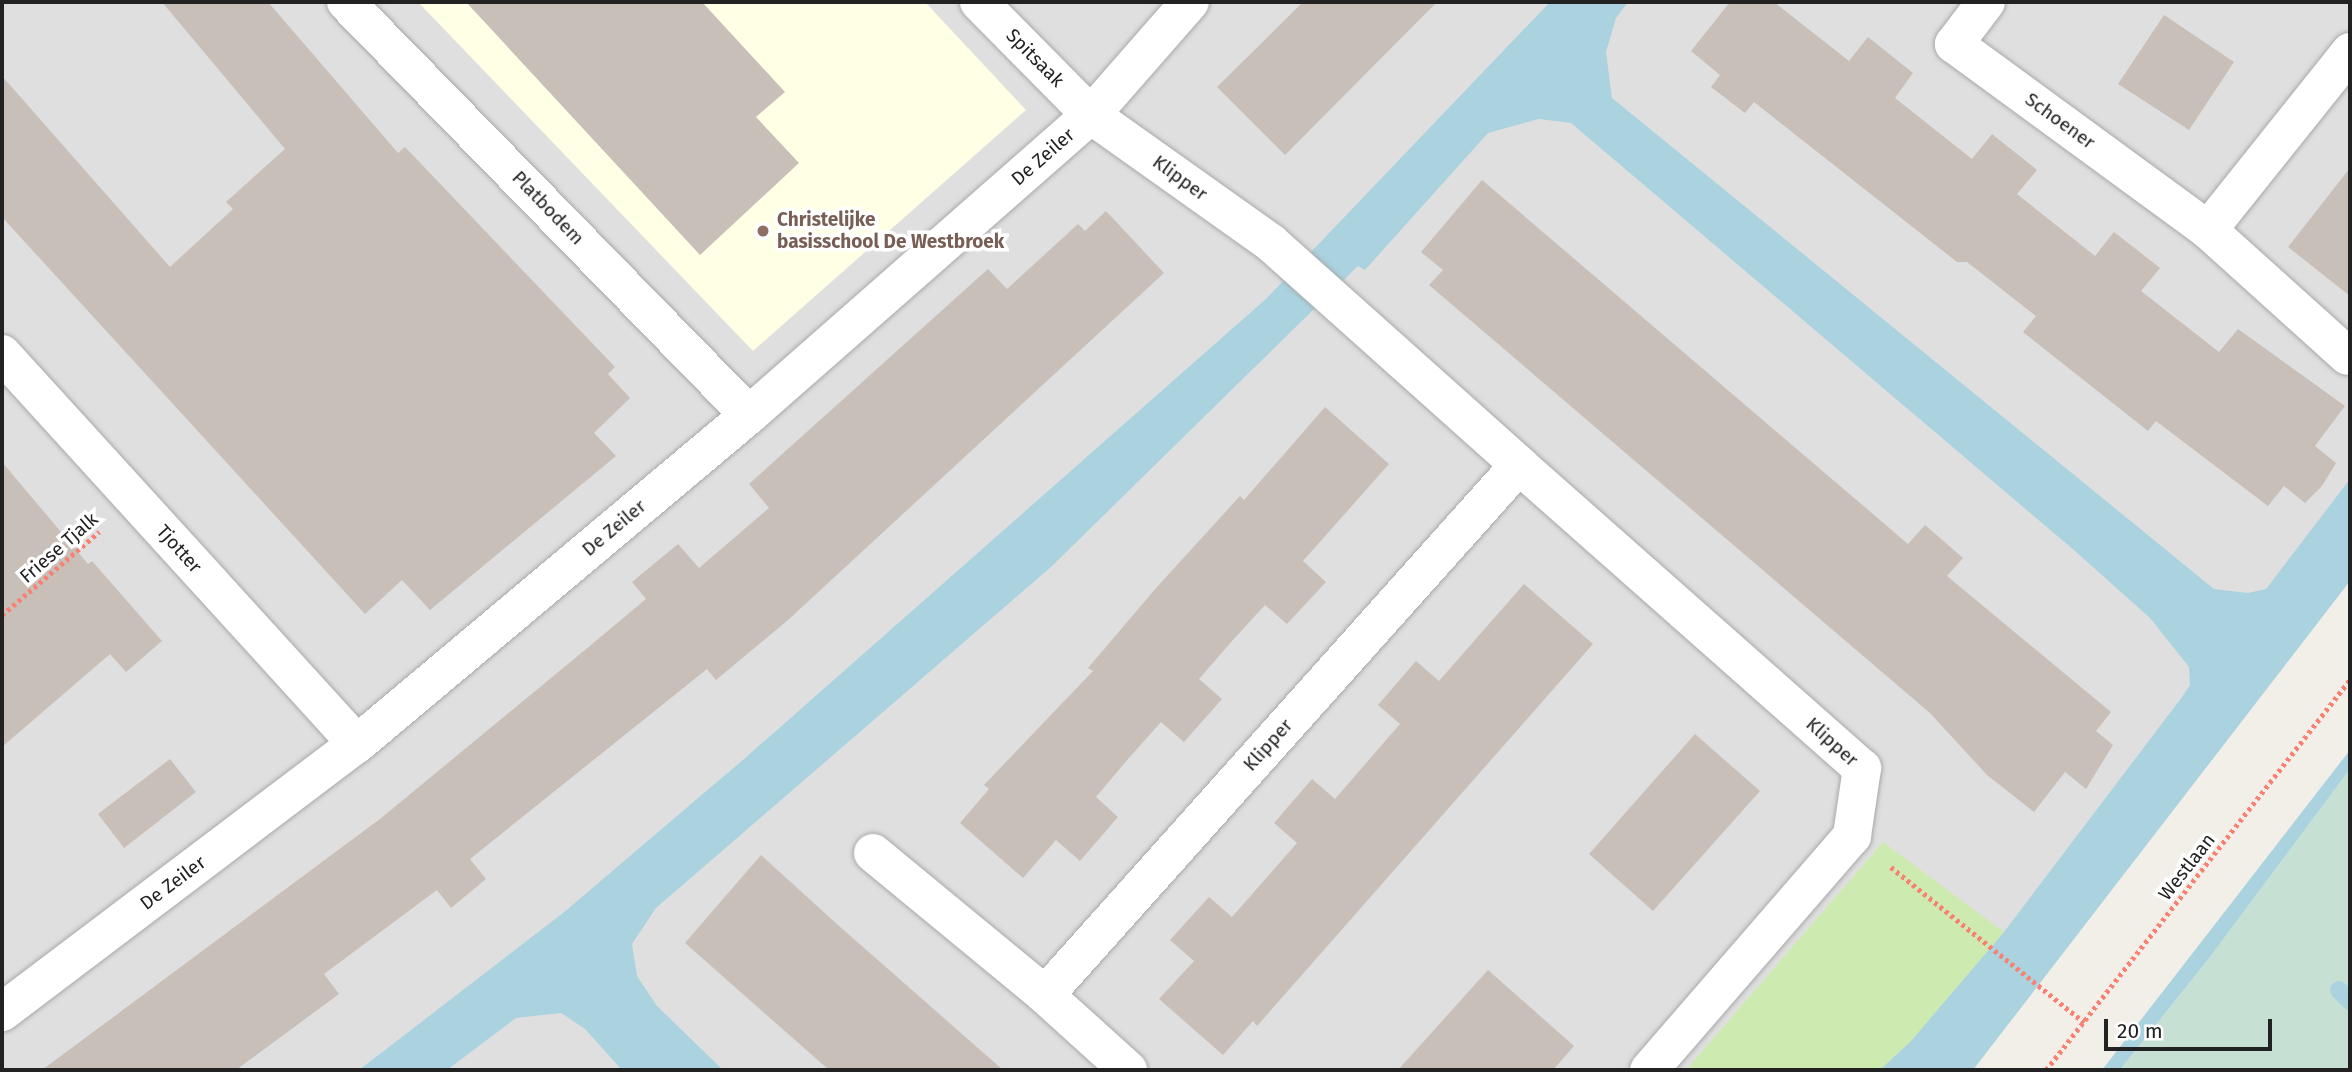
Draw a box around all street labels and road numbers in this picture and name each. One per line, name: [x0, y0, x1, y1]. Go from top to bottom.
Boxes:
street label: Spitsaak: [1001, 24, 1069, 92]
street label: Schoener: [2021, 88, 2099, 154]
street label: De Zeiler: [1007, 123, 1079, 191]
street label: Klipper: [1148, 150, 1212, 206]
street label: Platbodem: [507, 166, 589, 250]
street label: De Zeiler: [578, 495, 650, 561]
street label: Friese Tjalk: [15, 508, 103, 588]
street label: Tjotter: [152, 520, 206, 578]
street label: Klipper: [1801, 713, 1863, 771]
street label: Klipper: [1239, 714, 1297, 776]
street label: Westlaan: [2154, 829, 2220, 905]
street label: De Zeiler: [136, 851, 210, 915]

